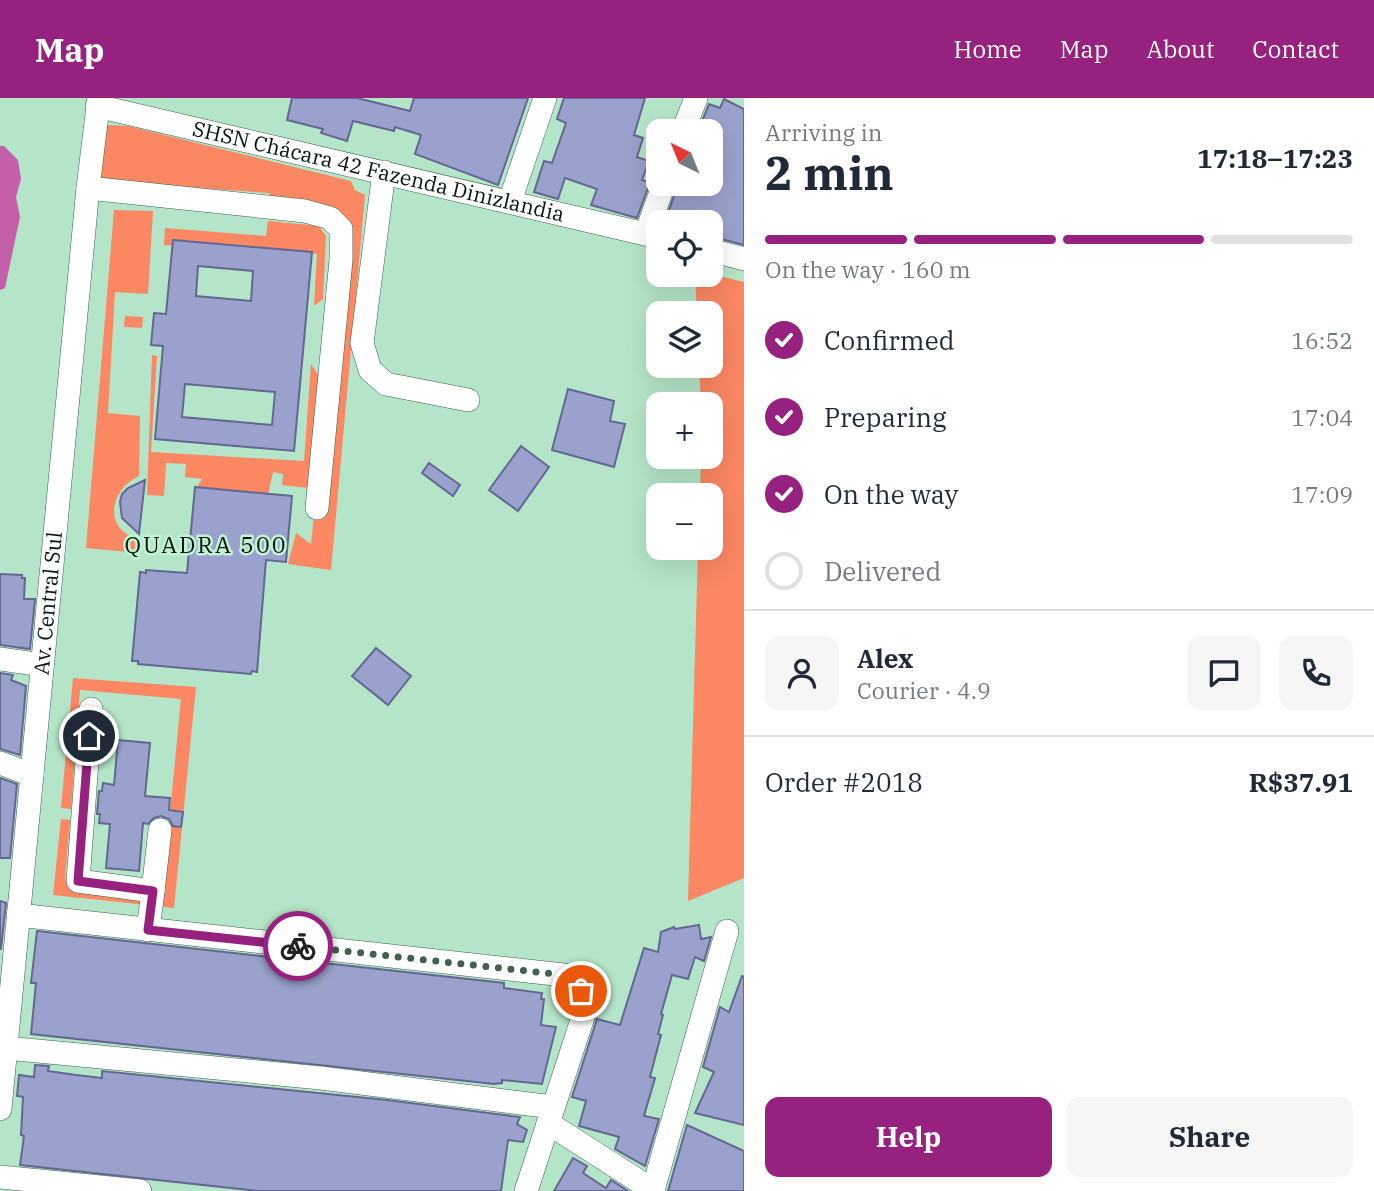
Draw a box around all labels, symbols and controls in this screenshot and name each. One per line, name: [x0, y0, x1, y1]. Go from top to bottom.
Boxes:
text: Map: [35, 28, 104, 71]
text: Home: [954, 33, 1022, 65]
text: Map: [1060, 33, 1108, 65]
text: About: [1146, 33, 1214, 65]
text: Contact: [1252, 33, 1339, 65]
street label: SHSN Chácara 42 Fazenda Dinizlandia: [190, 114, 567, 228]
text: Arriving in: [765, 117, 882, 147]
north arrow: [646, 119, 723, 196]
map controls: [646, 119, 723, 560]
text: 17:18–17:23: [1197, 141, 1353, 175]
text: 2 min: [765, 143, 894, 203]
button: locate: [646, 210, 723, 287]
text: On the way · 160 m: [765, 254, 971, 284]
button: layers: [646, 301, 723, 378]
icon: check: [765, 321, 803, 359]
text: Confirmed: [824, 323, 955, 357]
text: 16:52: [1291, 325, 1353, 355]
button: +: [646, 392, 723, 469]
icon: check: [765, 398, 803, 436]
text: Preparing: [824, 400, 946, 434]
text: 17:04: [1291, 402, 1353, 432]
icon: check: [765, 475, 803, 513]
text: On the way: [824, 477, 958, 511]
text: 17:09: [1291, 479, 1353, 509]
button: −: [646, 483, 723, 560]
district label: QUADRA 500: [124, 529, 288, 559]
street label: Av. Central Sul: [27, 530, 68, 676]
text: Delivered: [824, 554, 941, 588]
button: person: [765, 636, 839, 710]
button: chat: [1187, 636, 1261, 710]
button: phone: [1279, 636, 1353, 710]
text: Alex: [857, 641, 913, 675]
text: Courier · 4.9: [857, 675, 991, 705]
pin: [59, 706, 119, 766]
icon: home: [70, 717, 108, 755]
text: Order #2018: [765, 765, 923, 799]
text: R$37.91: [1249, 765, 1353, 799]
courier: [263, 911, 333, 981]
icon: bike: [279, 927, 317, 965]
pin: [551, 961, 611, 1021]
icon: bag: [562, 972, 600, 1010]
button: Help: [765, 1097, 1052, 1177]
button: Share: [1066, 1097, 1353, 1177]

